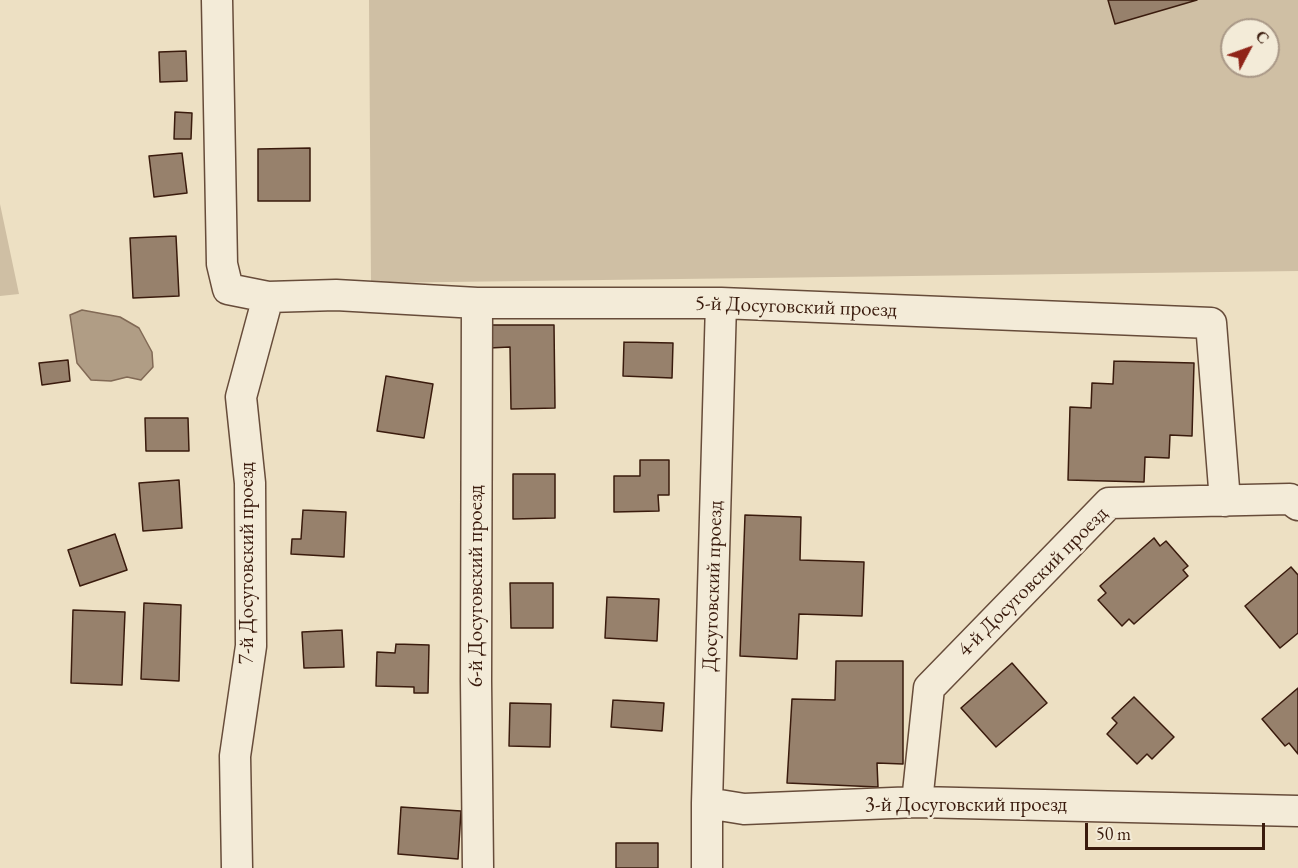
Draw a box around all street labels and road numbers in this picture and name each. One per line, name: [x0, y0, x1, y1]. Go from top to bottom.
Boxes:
street label: 5-й Досуговский проезд: [694, 291, 898, 323]
street label: 7-й Досуговский проезд: [234, 462, 260, 664]
street label: 6-й Досуговский проезд: [463, 485, 489, 687]
street label: Досуговский проезд: [697, 500, 729, 672]
street label: 4-й Досуговский проезд: [953, 502, 1113, 662]
street label: 3-й Досуговский проезд: [865, 792, 1067, 818]

